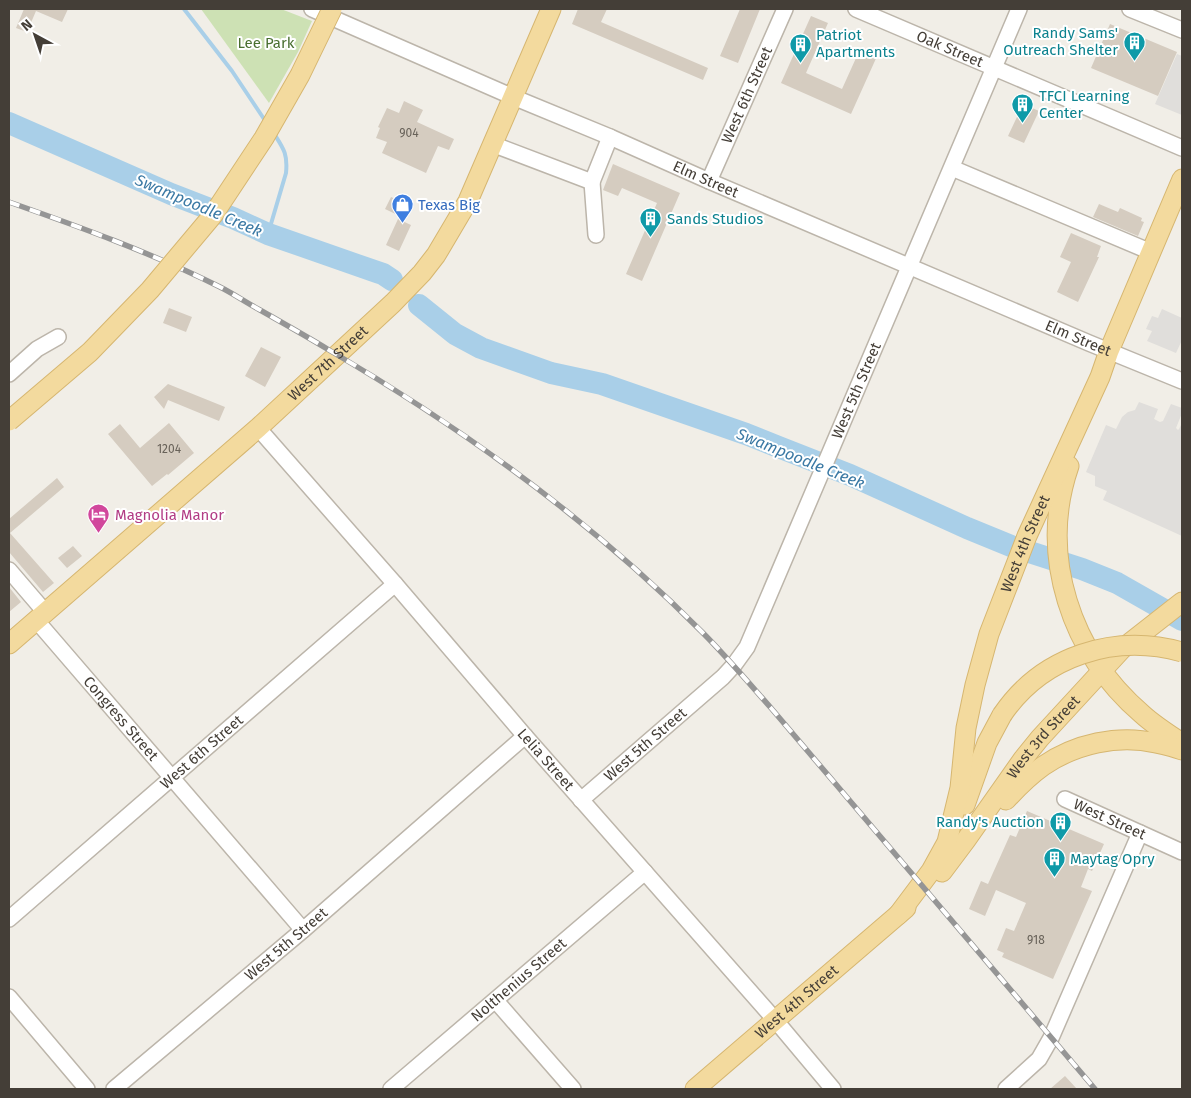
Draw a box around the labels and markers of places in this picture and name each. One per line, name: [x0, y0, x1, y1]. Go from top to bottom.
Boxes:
place label: Randy Sams' Outreach Shelter: [1003, 24, 1118, 59]
place label: Patriot Apartments: [816, 26, 895, 61]
building icon: Randy Sams' Outreach Shelter: [1122, 30, 1146, 61]
building icon: Patriot Apartments: [788, 32, 812, 63]
place label: TFCI Learning Center: [1039, 87, 1130, 122]
building icon: TFCI Learning Center: [1011, 93, 1035, 124]
shop icon: Texas Big: [390, 193, 414, 224]
place label: Texas Big: [418, 196, 480, 214]
building icon: Sands Studios: [639, 207, 663, 238]
place label: Sands Studios: [667, 210, 763, 228]
hotel icon: Magnolia Manor: [87, 503, 111, 534]
place label: Magnolia Manor: [115, 506, 224, 524]
building icon: Randy's Auction: [1048, 810, 1072, 841]
place label: Randy's Auction: [936, 813, 1044, 831]
building icon: Maytag Opry: [1042, 847, 1066, 878]
place label: Maytag Opry: [1070, 850, 1155, 868]

